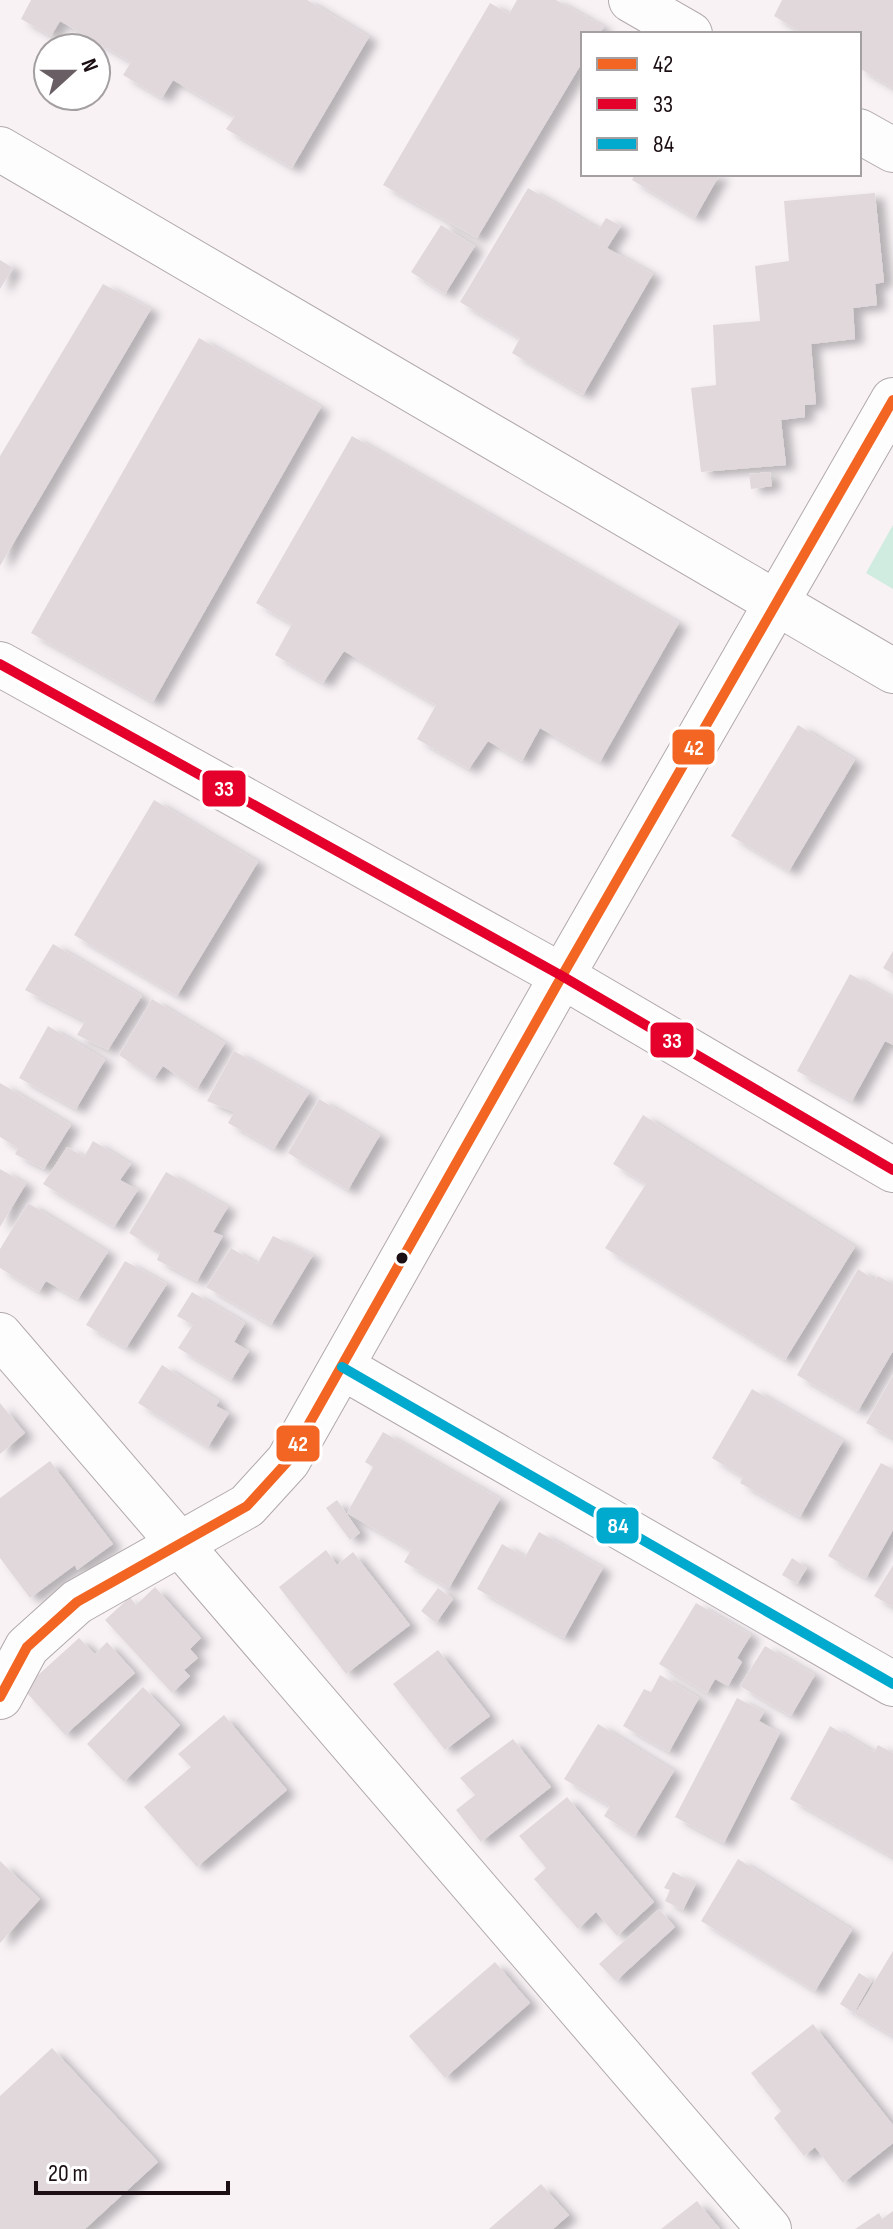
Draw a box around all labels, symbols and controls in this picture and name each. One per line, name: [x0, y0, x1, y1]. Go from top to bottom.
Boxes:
north arrow: [32, 32, 112, 112]
legend: [581, 32, 861, 176]
text: 42: [653, 50, 673, 79]
text: N: [75, 55, 104, 76]
text: 33: [653, 90, 673, 119]
text: 84: [653, 130, 674, 159]
line badge: 42: [671, 728, 716, 766]
text: 42: [684, 735, 704, 762]
line badge: 33: [201, 769, 247, 808]
text: 33: [214, 776, 234, 803]
line badge: 33: [649, 1021, 695, 1059]
text: 33: [662, 1028, 682, 1055]
unlabelled marker: [394, 1250, 410, 1266]
line badge: 42: [275, 1424, 321, 1463]
text: 42: [288, 1431, 308, 1458]
line badge: 84: [595, 1506, 640, 1545]
text: 84: [608, 1513, 628, 1540]
scale bar: [36, 2145, 228, 2195]
text: 20 m: [48, 2159, 88, 2188]

